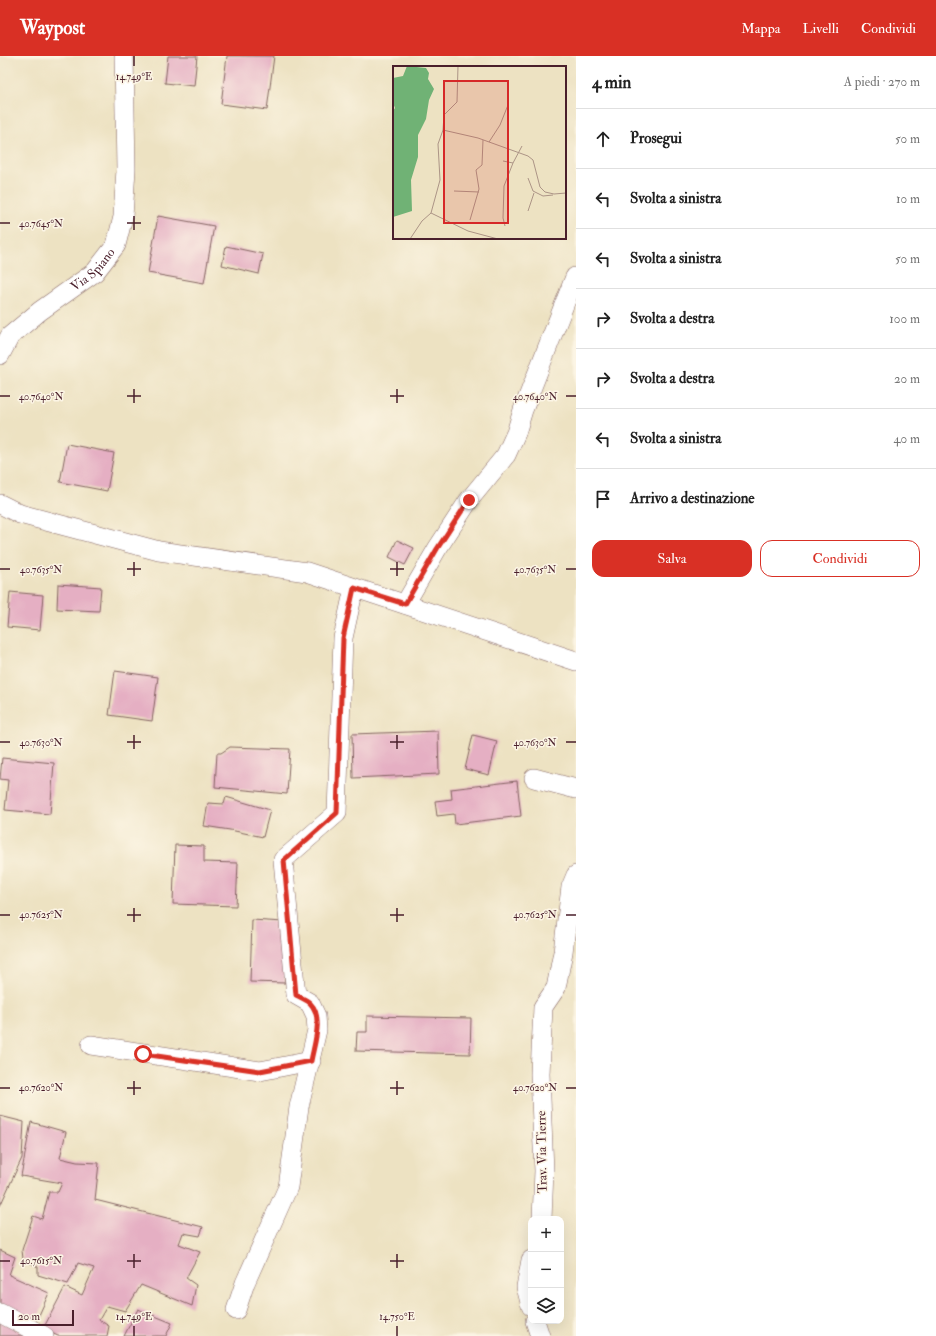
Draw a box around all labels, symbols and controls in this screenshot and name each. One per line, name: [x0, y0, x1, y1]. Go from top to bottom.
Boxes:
text: Waypost: [20, 16, 85, 40]
text: Mappa: [741, 20, 780, 37]
text: Livelli: [802, 20, 839, 37]
text: Condividi: [861, 20, 916, 37]
inset map: [393, 66, 566, 239]
text: 14.749°E: [116, 71, 152, 83]
text: 4 min: [592, 72, 631, 93]
text: A piedi · 270 m: [844, 74, 920, 90]
icon: ahead: [592, 128, 614, 150]
text: Prosegui: [630, 129, 682, 148]
text: 50 m: [895, 131, 920, 147]
icon: left: [592, 188, 614, 210]
text: Svolta a sinistra: [630, 189, 722, 208]
text: 10 m: [896, 191, 920, 207]
text: 40.7645°N: [19, 218, 63, 230]
street label: Via Spiano: [67, 245, 119, 295]
icon: left: [592, 248, 614, 270]
text: Svolta a sinistra: [630, 249, 722, 268]
text: 50 m: [895, 251, 920, 267]
icon: right: [592, 308, 614, 330]
text: Svolta a destra: [630, 309, 714, 328]
text: 100 m: [889, 311, 920, 327]
icon: right: [592, 368, 614, 390]
text: Svolta a destra: [630, 369, 714, 388]
text: 20 m: [894, 371, 920, 387]
text: 40.7640°N: [19, 391, 63, 403]
text: 40.7640°N: [513, 391, 557, 403]
icon: left: [592, 428, 614, 450]
text: Svolta a sinistra: [630, 429, 722, 448]
text: 40 m: [894, 431, 920, 447]
icon: arrive: [592, 488, 614, 510]
text: Arrivo a destinazione: [630, 489, 755, 508]
route end: [460, 491, 478, 509]
button: Salva: [592, 540, 752, 577]
button: Condividi: [760, 540, 920, 577]
text: 40.7635°N: [20, 564, 62, 576]
text: 40.7635°N: [514, 564, 556, 576]
text: 40.7630°N: [19, 737, 63, 749]
text: 40.7630°N: [513, 737, 557, 749]
text: 40.7625°N: [19, 909, 63, 921]
text: 40.7625°N: [513, 909, 557, 921]
route start: [134, 1045, 152, 1063]
text: 40.7620°N: [19, 1082, 63, 1094]
text: 40.7620°N: [513, 1082, 557, 1094]
street label: Trav. Via Tierre: [533, 1110, 551, 1194]
map controls: [528, 1216, 564, 1324]
button: +: [528, 1216, 564, 1252]
button: −: [528, 1252, 564, 1288]
text: 40.7615°N: [20, 1255, 62, 1267]
button: layers: [528, 1288, 564, 1324]
scale bar: [12, 1308, 74, 1327]
text: 20 m: [18, 1310, 40, 1323]
text: 14.749°E: [116, 1311, 152, 1323]
text: 14.750°E: [379, 1311, 415, 1323]

